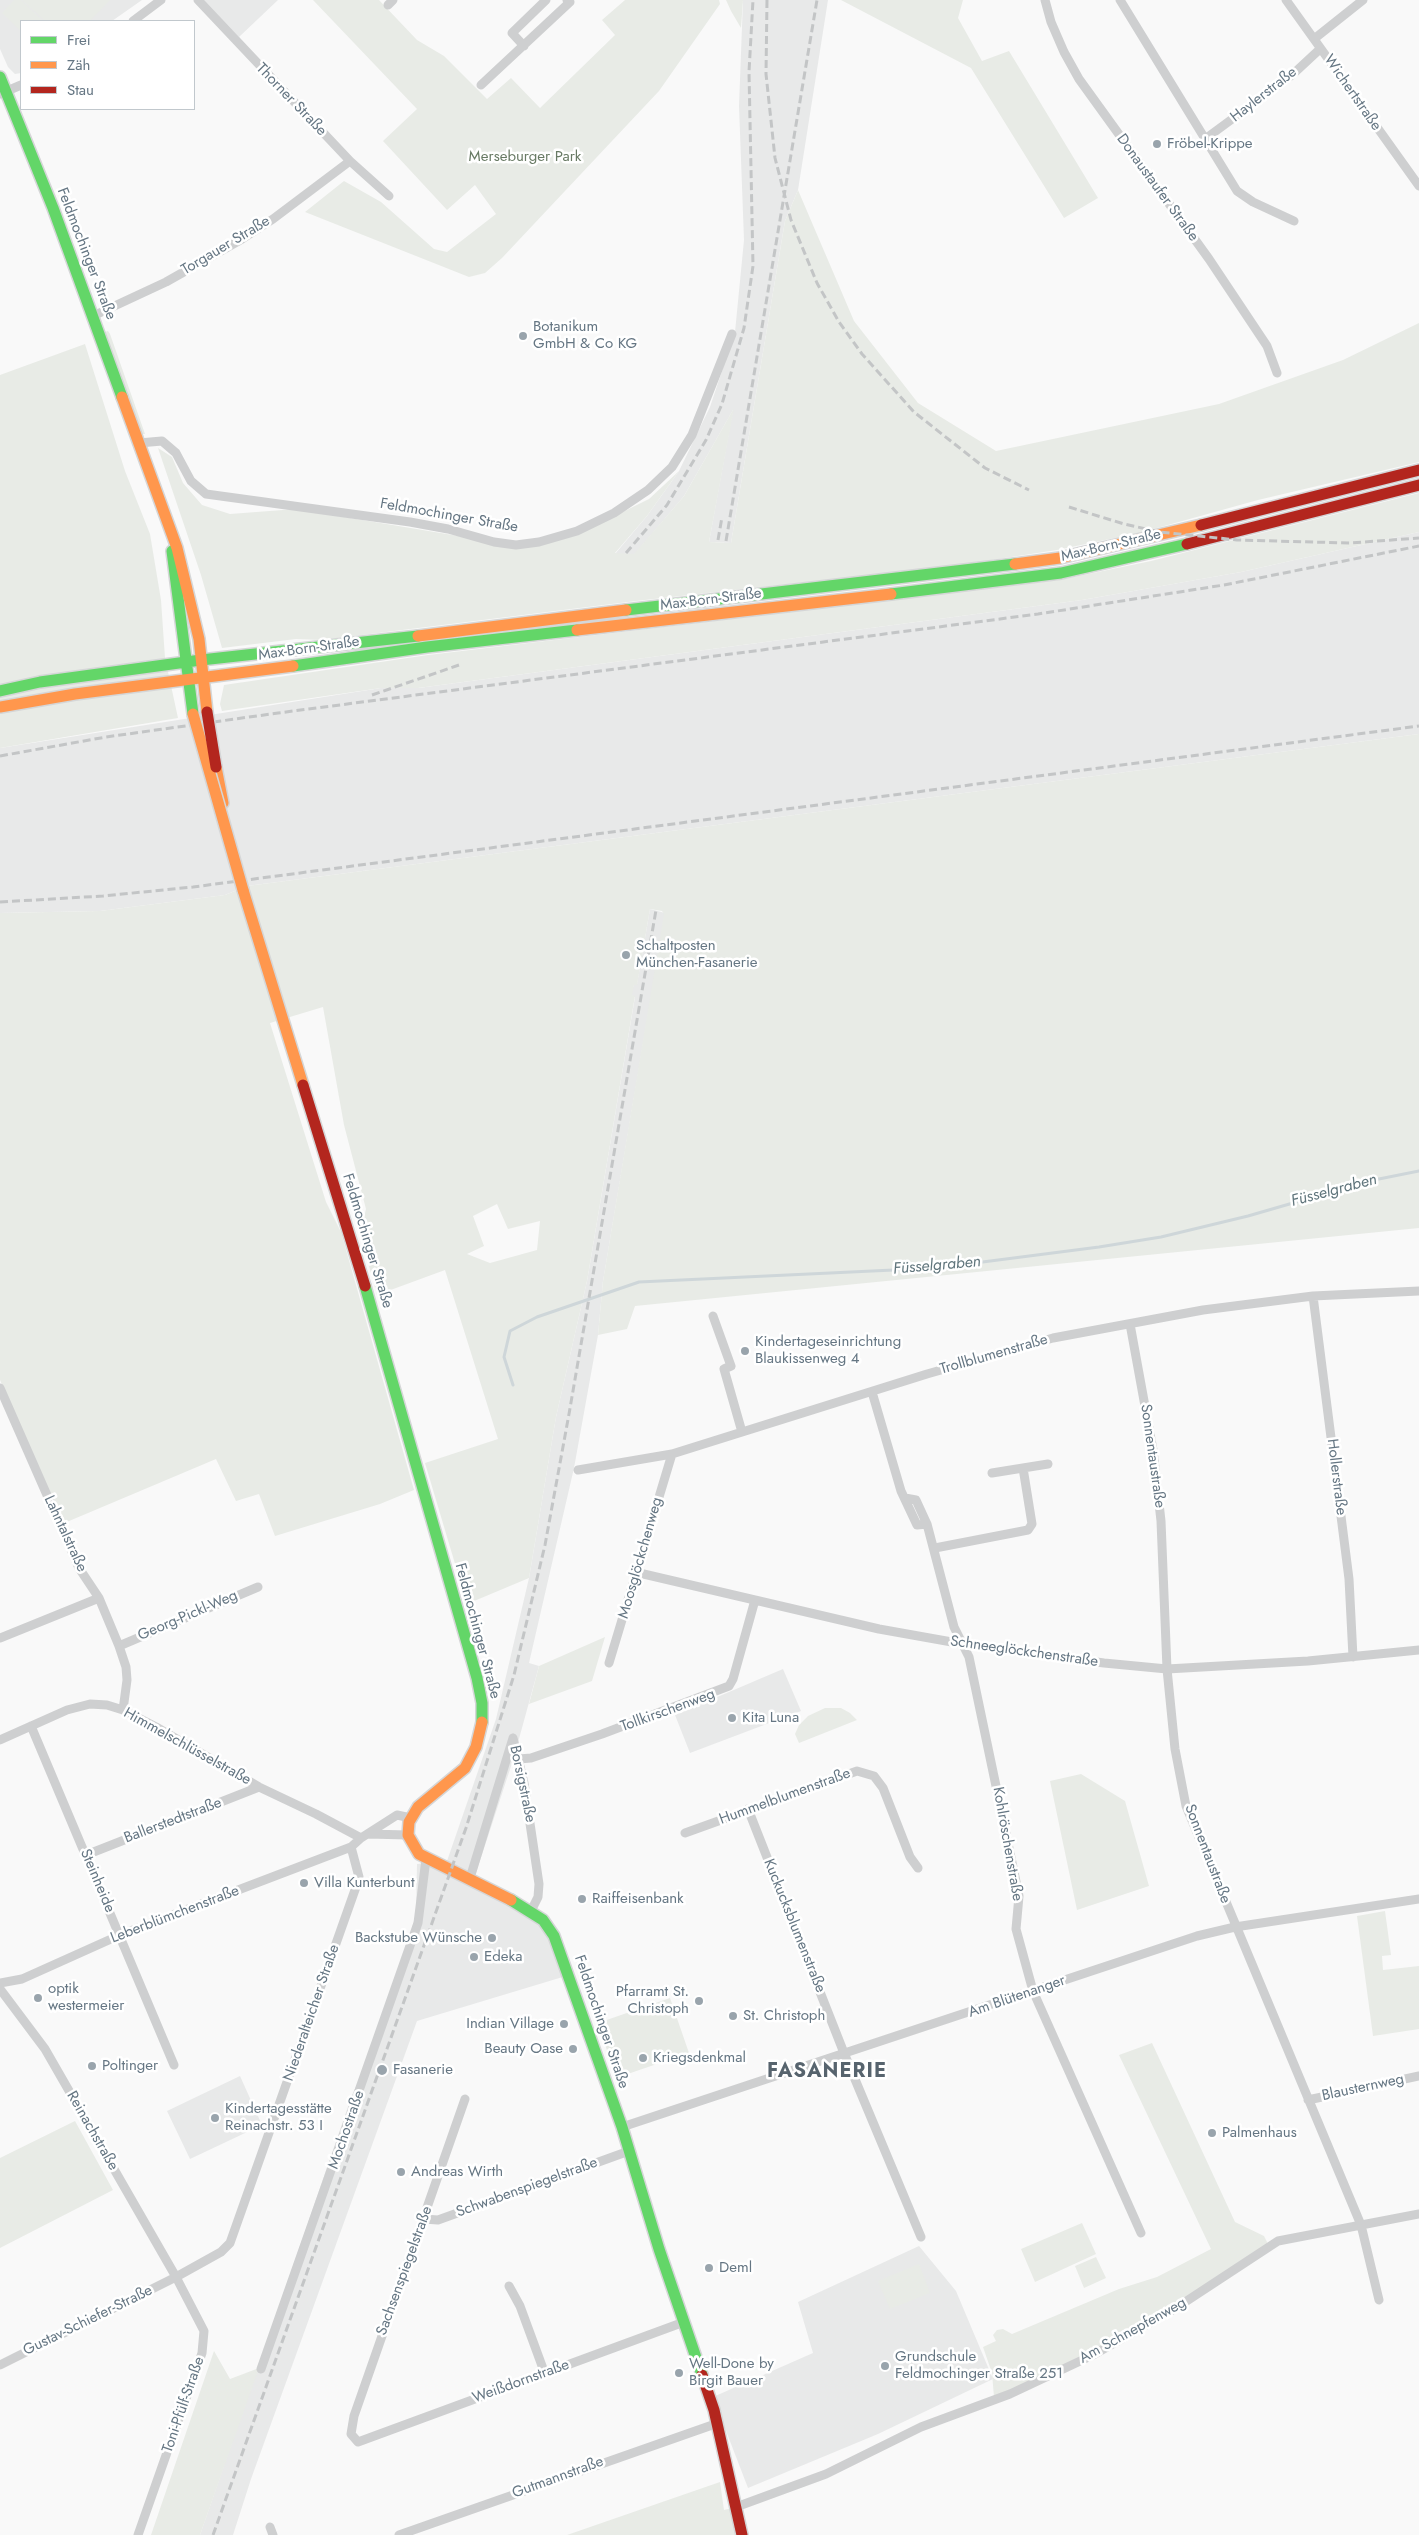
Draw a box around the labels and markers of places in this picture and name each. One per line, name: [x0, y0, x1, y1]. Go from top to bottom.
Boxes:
place label: Fröbel-Krippe: [1167, 135, 1253, 153]
marker: Fröbel-Krippe: [1151, 138, 1163, 150]
place label: Botanikum GmbH & Co KG: [533, 318, 637, 353]
marker: Botanikum GmbH & Co KG: [517, 330, 529, 342]
place label: Schaltposten München-Fasanerie: [636, 937, 758, 972]
marker: Schaltposten München-Fasanerie: [620, 949, 632, 961]
place label: Kindertageseinrichtung Blaukissenweg 4: [755, 1333, 901, 1368]
marker: Kindertageseinrichtung Blaukissenweg 4: [739, 1345, 751, 1357]
place label: Kita Luna: [742, 1709, 799, 1727]
marker: Kita Luna: [726, 1712, 738, 1724]
place label: Villa Kunterbunt: [314, 1874, 415, 1892]
marker: Villa Kunterbunt: [298, 1877, 310, 1889]
place label: Raiffeisenbank: [592, 1890, 684, 1908]
marker: Raiffeisenbank: [576, 1893, 588, 1905]
place label: Backstube Wünsche: [355, 1929, 482, 1947]
marker: Backstube Wünsche: [486, 1932, 498, 1944]
place label: Edeka: [484, 1948, 522, 1966]
marker: Edeka: [468, 1951, 480, 1963]
place label: optik westermeier: [48, 1980, 124, 2015]
place label: Pfarramt St. Christoph: [616, 1983, 689, 2018]
marker: optik westermeier: [32, 1992, 44, 2004]
marker: Pfarramt St. Christoph: [693, 1995, 705, 2007]
place label: St. Christoph: [743, 2007, 825, 2025]
marker: St. Christoph: [727, 2010, 739, 2022]
place label: Indian Village: [466, 2015, 554, 2033]
marker: Indian Village: [558, 2018, 570, 2030]
place label: Beauty Oase: [484, 2040, 563, 2058]
marker: Beauty Oase: [567, 2043, 579, 2055]
place label: Kriegsdenkmal: [653, 2049, 746, 2067]
marker: Kriegsdenkmal: [637, 2052, 649, 2064]
place label: Poltinger: [102, 2057, 158, 2075]
marker: Poltinger: [86, 2060, 98, 2072]
place label: Fasanerie: [393, 2061, 453, 2079]
marker: Fasanerie: [375, 2063, 389, 2077]
place label: Kindertagesstätte Reinachstr. 53 I: [225, 2100, 332, 2135]
marker: Kindertagesstätte Reinachstr. 53 I: [209, 2112, 221, 2124]
place label: Palmenhaus: [1222, 2124, 1297, 2142]
marker: Palmenhaus: [1206, 2127, 1218, 2139]
place label: Andreas Wirth: [411, 2163, 503, 2181]
marker: Andreas Wirth: [395, 2166, 407, 2178]
place label: Deml: [719, 2259, 752, 2277]
marker: Deml: [703, 2262, 715, 2274]
place label: Grundschule Feldmochinger Straße 251: [895, 2348, 1063, 2383]
place label: Well-Done by Birgit Bauer: [689, 2355, 774, 2390]
marker: Grundschule Feldmochinger Straße 251: [879, 2360, 891, 2372]
marker: Well-Done by Birgit Bauer: [673, 2367, 685, 2379]

